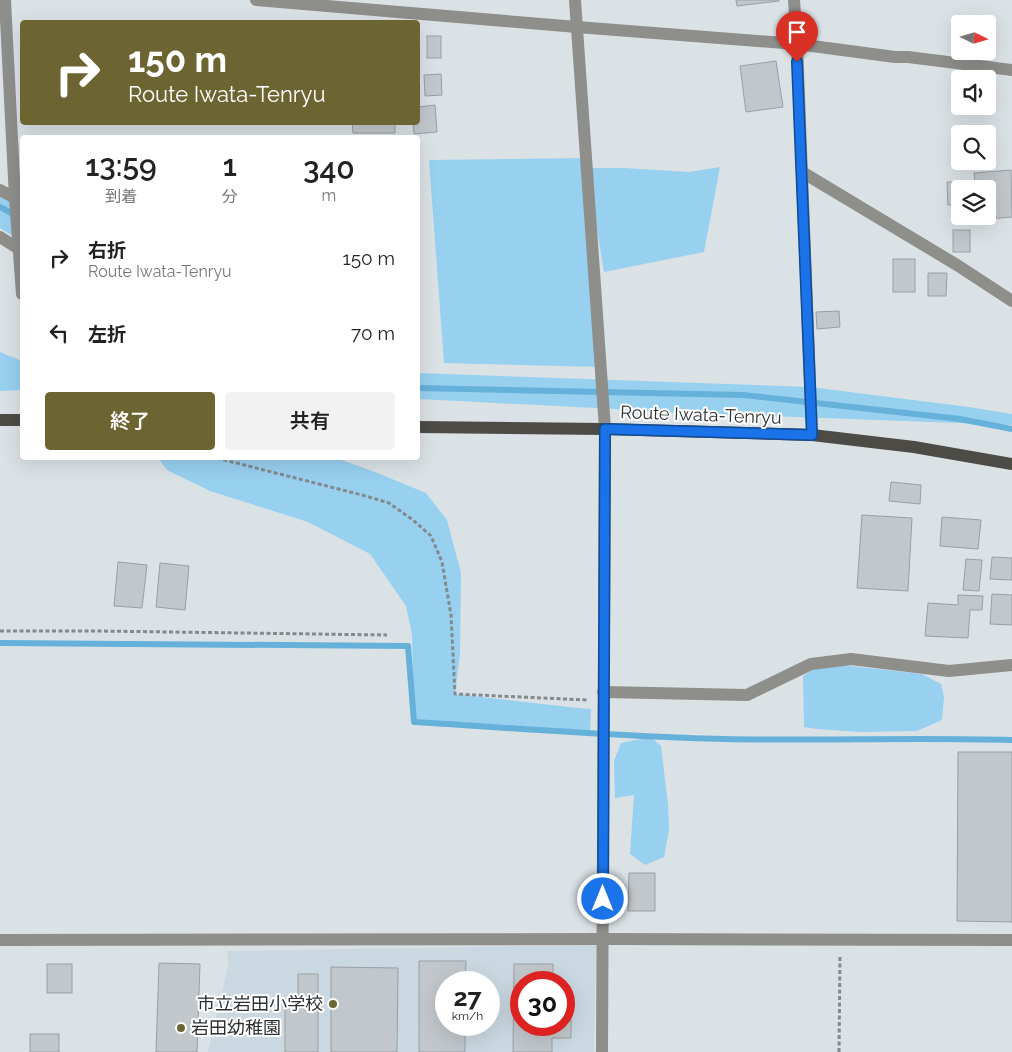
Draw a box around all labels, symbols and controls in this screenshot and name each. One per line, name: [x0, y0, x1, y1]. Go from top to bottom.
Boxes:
pin: [776, 11, 818, 62]
north arrow: [951, 15, 996, 60]
map controls: [951, 15, 996, 225]
icon: arrive: [783, 18, 811, 46]
text: 150 m: [128, 39, 227, 80]
icon: right: [45, 40, 110, 105]
button: sound: [951, 70, 996, 115]
text: Route Iwata-Tenryu: [128, 81, 325, 107]
button: search: [951, 125, 996, 170]
text: 13:59: [85, 148, 157, 183]
text: 1: [223, 148, 237, 183]
text: 340: [303, 151, 355, 186]
button: layers: [951, 180, 996, 225]
text: m: [322, 186, 336, 205]
text: 到着: [105, 187, 137, 206]
text: 分: [222, 187, 238, 206]
text: 右折: [88, 239, 126, 261]
icon: right: [45, 244, 73, 272]
text: 150 m: [343, 247, 395, 269]
text: Route Iwata-Tenryu: [88, 262, 232, 281]
icon: left: [45, 319, 73, 347]
text: 70 m: [351, 322, 395, 344]
text: 左折: [88, 323, 126, 345]
button: 終了: [45, 392, 215, 450]
button: 共有: [225, 392, 395, 450]
street label: Route Iwata-Tenryu: [620, 401, 782, 428]
position arrow: [576, 872, 628, 924]
speed limit sign: 30: [510, 971, 575, 1036]
text: 27: [453, 982, 482, 1012]
place label: 市立岩田小学校: [197, 993, 323, 1014]
marker: 市立岩田小学校: [327, 998, 339, 1010]
text: km/h: [452, 1009, 483, 1023]
place label: 岩田幼稚園: [191, 1017, 281, 1038]
marker: 岩田幼稚園: [175, 1022, 187, 1034]

